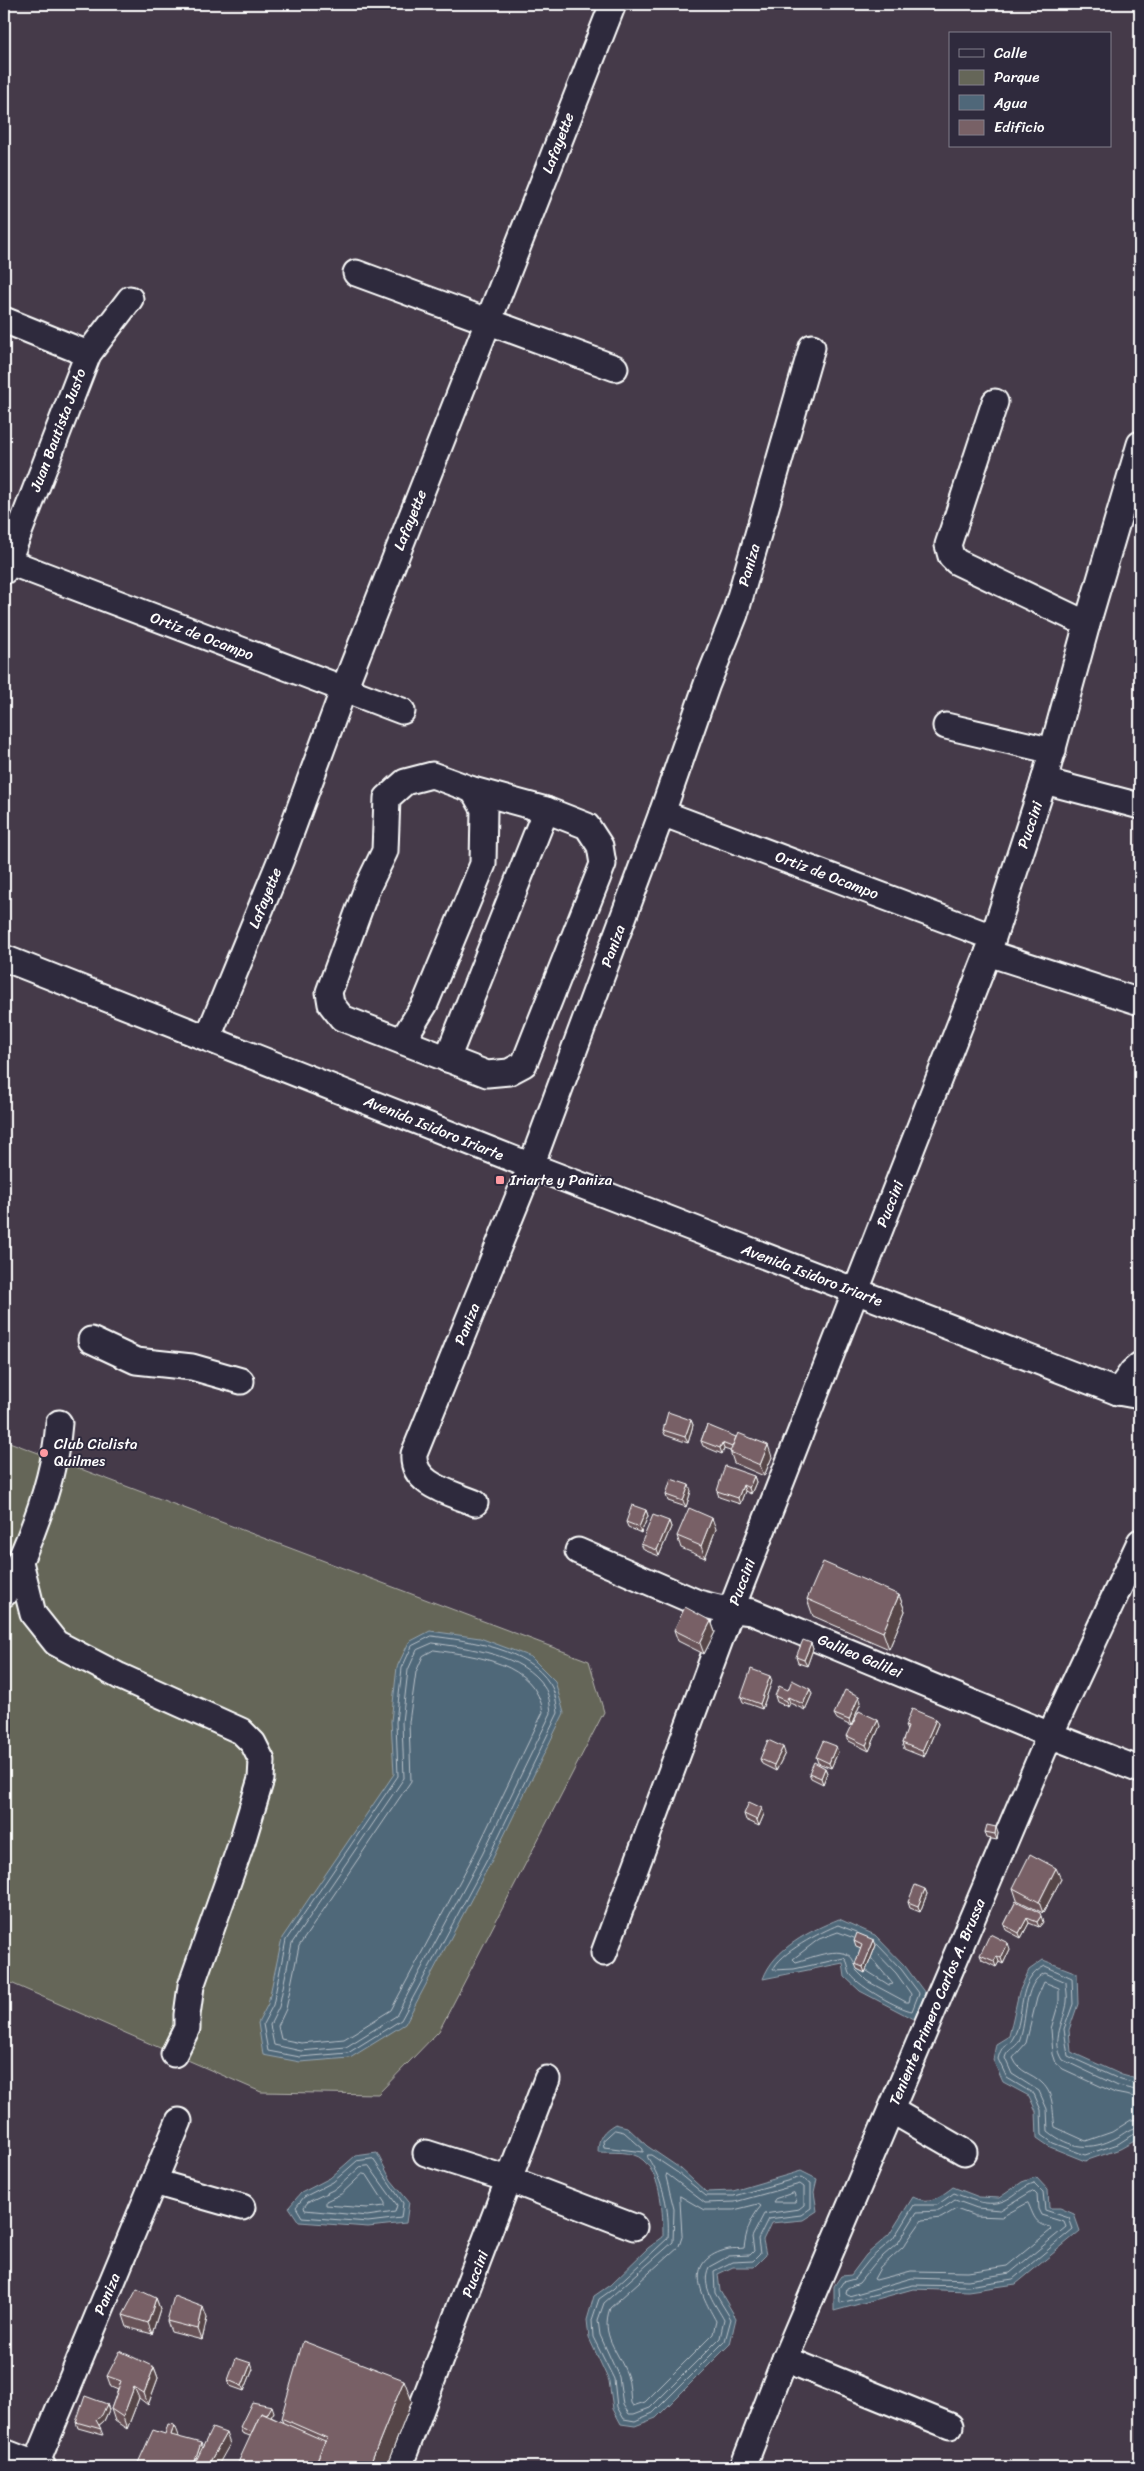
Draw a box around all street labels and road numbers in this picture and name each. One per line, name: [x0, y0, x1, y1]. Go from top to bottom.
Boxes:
street label: Lafayette: [534, 108, 582, 177]
street label: Juan Bautista Justo: [22, 364, 94, 496]
street label: Lafayette: [386, 485, 434, 554]
street label: Paniza: [731, 540, 768, 589]
street label: Ortiz de Ocampo: [147, 604, 258, 668]
street label: Puccini: [1010, 797, 1050, 852]
street label: Ortiz de Ocampo: [772, 843, 883, 907]
street label: Lafayette: [241, 863, 289, 932]
street label: Paniza: [593, 921, 633, 971]
street label: Avenida Isidoro Iriarte: [359, 1088, 508, 1168]
street label: Puccini: [869, 1176, 911, 1231]
street label: Avenida Isidoro Iriarte: [737, 1236, 886, 1314]
street label: Paniza: [447, 1299, 487, 1349]
street label: Puccini: [721, 1554, 763, 1609]
street label: Galileo Galilei: [814, 1627, 907, 1686]
street label: Teniente Primero Carlos A. Brussa: [881, 1894, 993, 2110]
street label: Puccini: [454, 2246, 496, 2301]
street label: Paniza: [87, 2268, 128, 2319]

